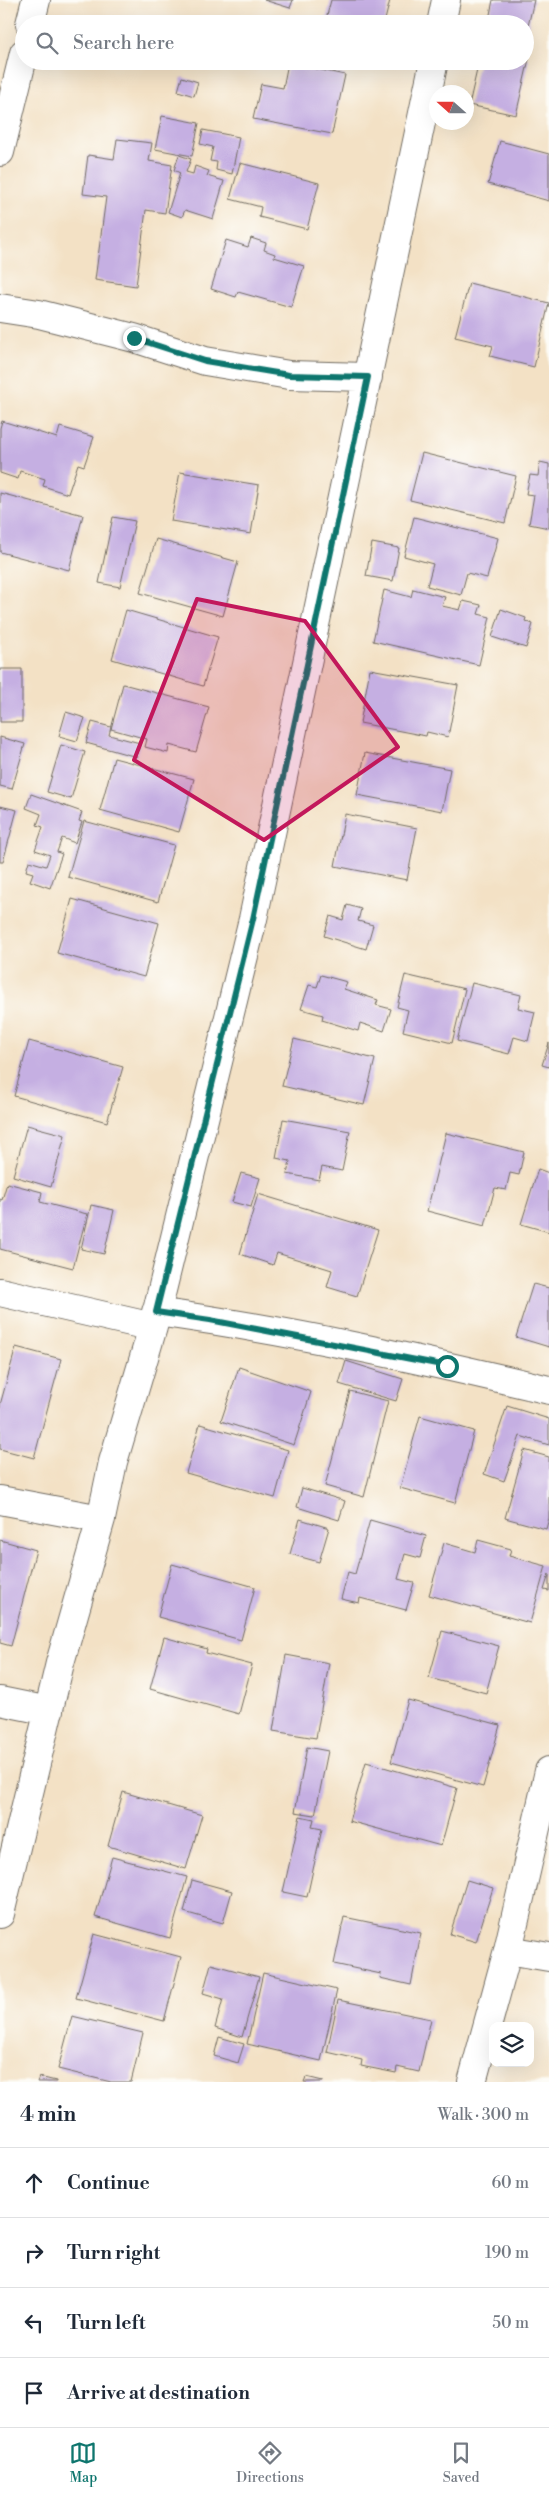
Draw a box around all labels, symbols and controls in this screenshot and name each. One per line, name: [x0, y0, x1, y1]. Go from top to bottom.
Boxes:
search box: [15, 15, 534, 70]
icon: search: [33, 29, 61, 57]
text: Search here: [73, 31, 174, 55]
north arrow: [429, 85, 474, 130]
route end: [123, 327, 146, 350]
route start: [436, 1355, 459, 1378]
map controls: [489, 2022, 534, 2067]
button: layers: [489, 2022, 534, 2067]
text: 4 min: [20, 2102, 76, 2128]
text: Walk · 300 m: [438, 2105, 529, 2125]
icon: ahead: [20, 2169, 48, 2197]
text: Continue: [67, 2171, 150, 2195]
text: 60 m: [491, 2173, 529, 2193]
icon: right: [20, 2239, 48, 2267]
text: Turn right: [67, 2241, 160, 2265]
text: 190 m: [485, 2243, 529, 2263]
icon: left: [20, 2309, 48, 2337]
text: Turn left: [67, 2311, 146, 2335]
text: 50 m: [492, 2313, 529, 2333]
icon: arrive: [20, 2379, 48, 2407]
text: Arrive at destination: [67, 2381, 250, 2405]
tab: Map: [69, 2439, 97, 2487]
tab: Directions: [236, 2439, 304, 2487]
tab: Saved: [443, 2439, 480, 2487]

